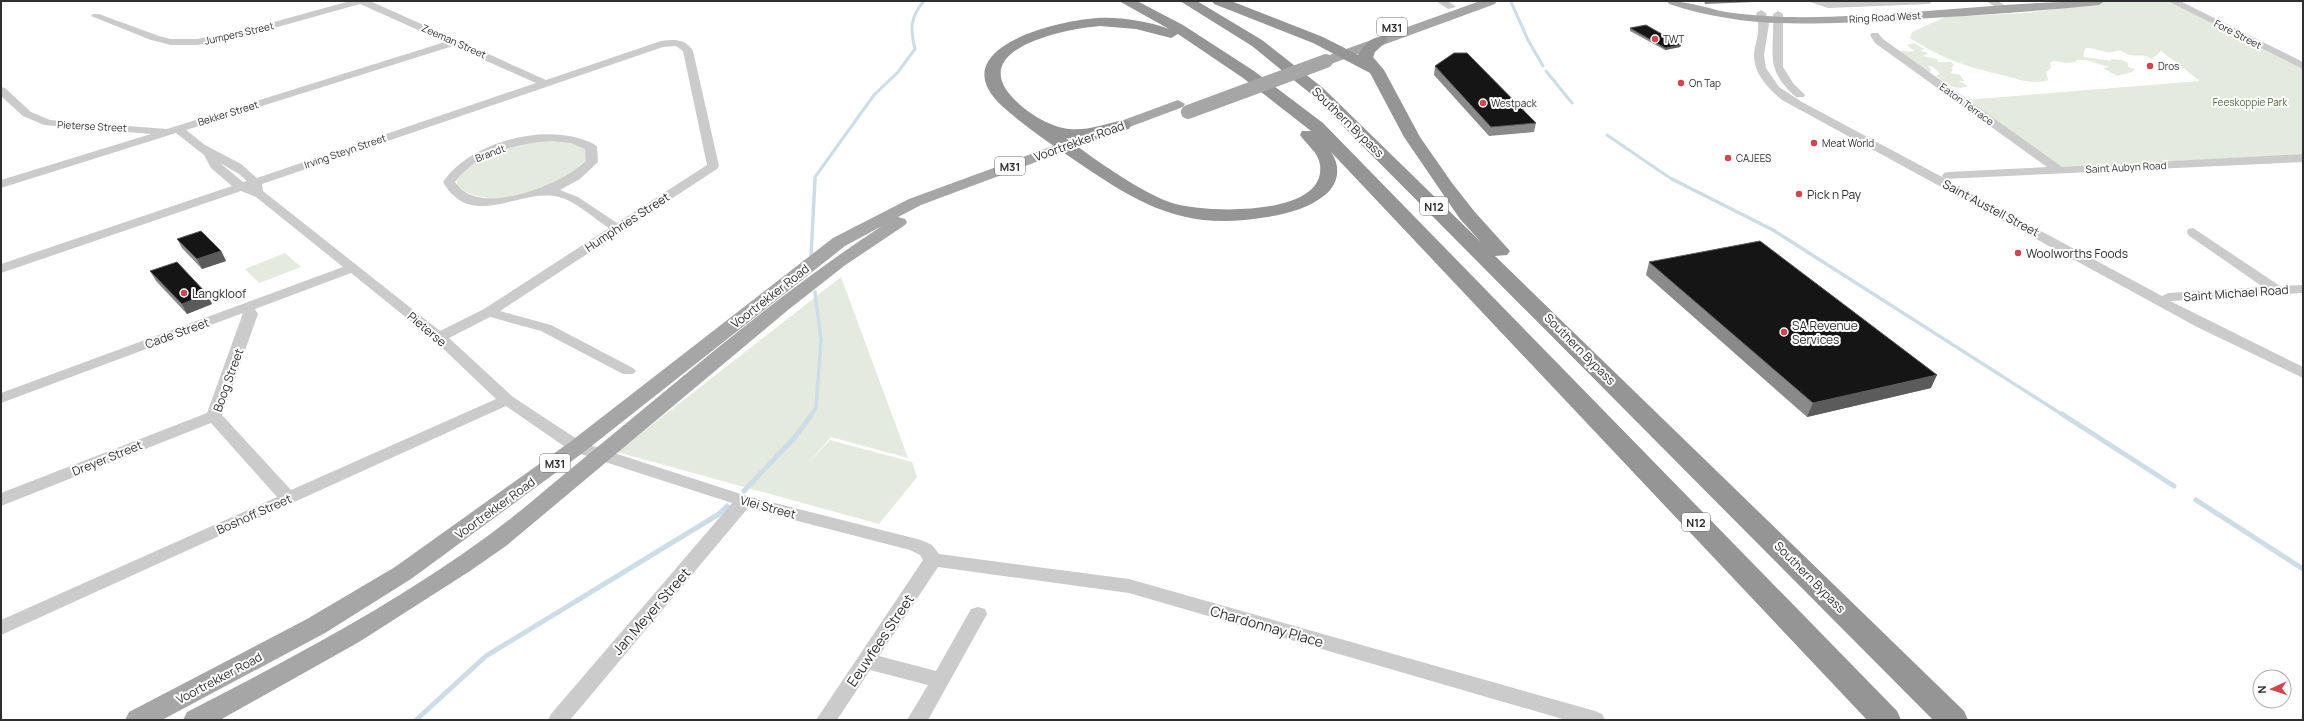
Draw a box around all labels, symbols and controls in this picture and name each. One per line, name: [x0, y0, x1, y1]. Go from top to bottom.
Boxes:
street label: Ring Road West: [1849, 8, 1921, 26]
street label: Fore Street: [2212, 16, 2264, 52]
street label: Jumpers Street: [203, 18, 275, 48]
road number: M31: [1377, 18, 1407, 36]
street label: Zeeman Street: [420, 21, 488, 61]
place label: TWT: [1663, 32, 1684, 46]
marker: TWT: [1650, 34, 1660, 44]
place label: Dros: [2158, 59, 2179, 73]
marker: Dros: [2145, 61, 2155, 71]
place label: On Tap: [1689, 76, 1721, 90]
marker: On Tap: [1676, 78, 1686, 88]
street label: Eaton Terrace: [1937, 80, 1997, 128]
street label: Southern Bypass: [1308, 83, 1388, 161]
park label: Feeskoppie Park: [2213, 95, 2288, 109]
place label: Westpack: [1491, 96, 1538, 110]
street label: Bekker Street: [196, 97, 260, 129]
marker: Westpack: [1478, 98, 1488, 108]
street label: Pieterse Street: [57, 117, 127, 135]
street label: Voortrekker Road: [1031, 117, 1127, 165]
street label: Irving Steyn Street: [302, 130, 388, 172]
place label: Meat World: [1822, 136, 1874, 150]
marker: Meat World: [1809, 138, 1819, 148]
street label: Brandt: [473, 141, 507, 165]
place label: CAJEES: [1736, 151, 1771, 165]
marker: CAJEES: [1723, 153, 1733, 163]
road number: M31: [995, 157, 1025, 175]
street label: Saint Aubyn Road: [2085, 158, 2167, 176]
street label: Saint Austell Street: [1940, 175, 2042, 241]
place label: Pick n Pay: [1807, 186, 1862, 203]
street label: Humphries Street: [581, 188, 673, 256]
marker: Pick n Pay: [1794, 189, 1804, 199]
road number: N12: [1420, 197, 1448, 215]
place label: Woolworths Foods: [2026, 245, 2128, 262]
marker: Woolworths Foods: [2013, 248, 2023, 258]
street label: Voortrekker Road: [727, 260, 813, 332]
street label: Saint Michael Road: [2183, 281, 2289, 305]
place label: Langkloof: [192, 285, 247, 302]
marker: Langkloof: [179, 288, 189, 298]
street label: Pieterse: [404, 308, 450, 350]
street label: Southern Bypass: [1541, 310, 1619, 388]
street label: Cade Street: [143, 313, 212, 352]
place label: SA Revenue Services: [1792, 317, 1858, 348]
marker: SA Revenue Services: [1779, 327, 1789, 337]
street label: Boog Street: [209, 346, 247, 414]
street label: Dreyer Street: [69, 436, 145, 480]
road number: M31: [540, 454, 570, 472]
street label: Voortrekker Road: [452, 473, 538, 543]
street label: Boshoff Street: [214, 490, 294, 538]
street label: Vlei Street: [738, 491, 798, 523]
road number: N12: [1682, 513, 1710, 531]
street label: Southern Bypass: [1771, 538, 1849, 616]
street label: Jan Meyer Street: [608, 563, 694, 659]
street label: Eeuwfees Street: [842, 590, 918, 690]
street label: Chardonnay Place: [1208, 601, 1326, 651]
street label: Voortrekker Road: [173, 648, 265, 708]
north arrow: [2252, 669, 2292, 709]
text: N: [2254, 685, 2269, 694]

